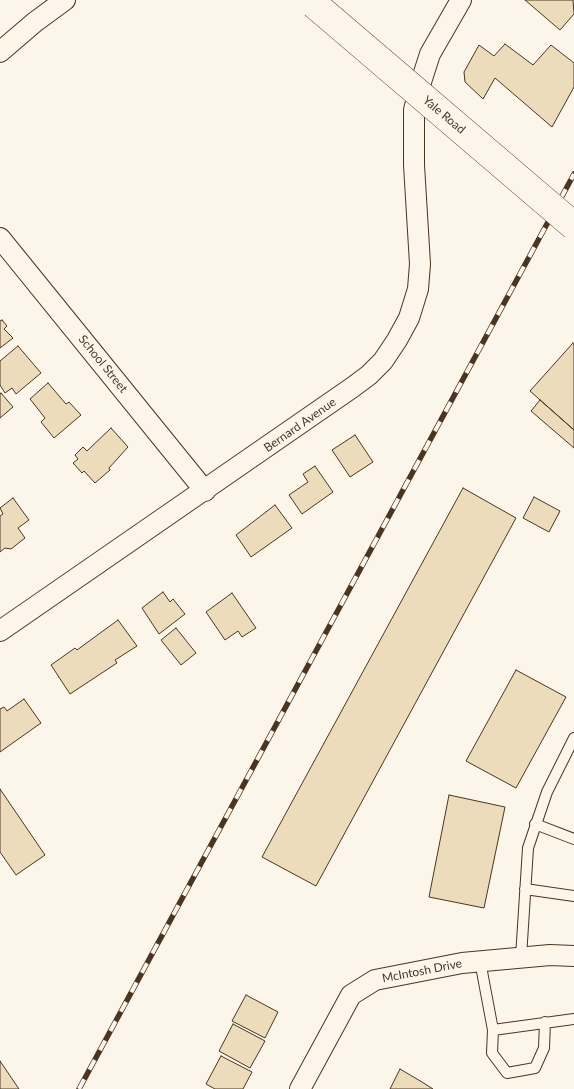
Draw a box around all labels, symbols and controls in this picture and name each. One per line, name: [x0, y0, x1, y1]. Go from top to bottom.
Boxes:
street label: Yale Road: [420, 93, 468, 137]
street label: School Street: [75, 332, 131, 396]
street label: Bernard Avenue: [261, 395, 339, 455]
street label: McIntosh Drive: [381, 956, 463, 986]

